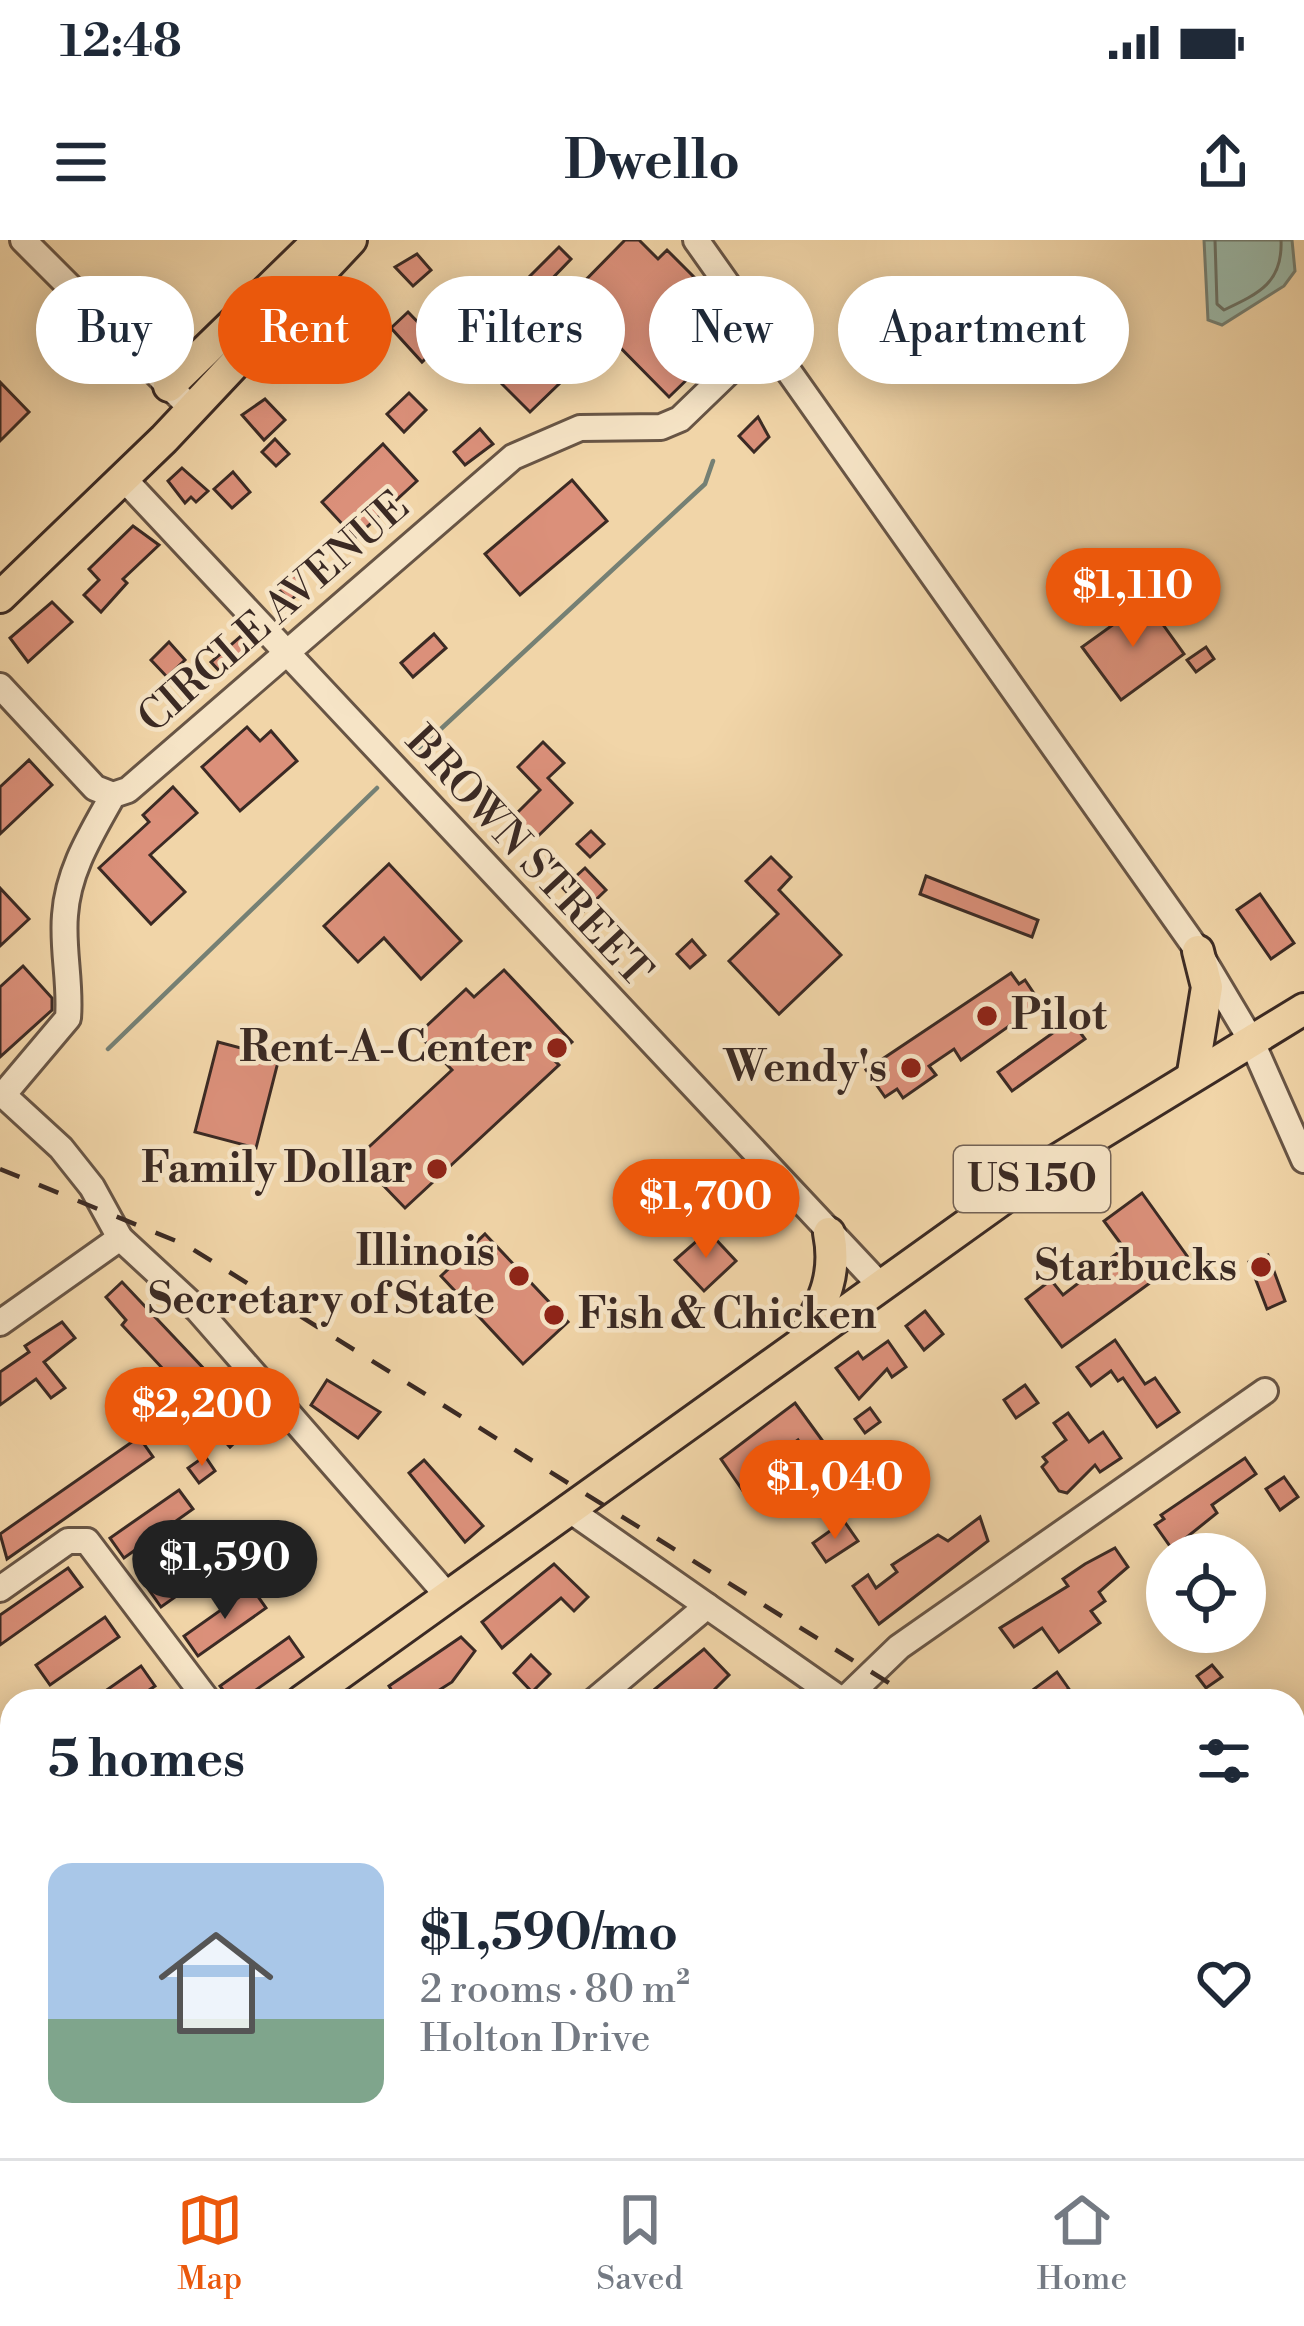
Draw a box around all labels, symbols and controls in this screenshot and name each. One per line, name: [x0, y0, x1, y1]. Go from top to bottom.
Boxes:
text: 12:48: [60, 14, 182, 71]
text: Dwello: [564, 128, 740, 196]
icon: menu: [48, 129, 114, 195]
icon: share: [1190, 129, 1256, 195]
chip: Buy: [36, 276, 194, 384]
chip: Rent: [218, 276, 392, 384]
chip: Filters: [416, 276, 625, 384]
chip: New: [649, 276, 814, 384]
chip: Apartment: [838, 276, 1129, 384]
street label: CIRCLE AVENUE: [128, 481, 420, 745]
pin: $1,110: [1035, 548, 1231, 650]
text: $1,110: [1073, 562, 1193, 611]
street label: BROWN STREET: [393, 715, 662, 998]
place label: Pilot: [1011, 990, 1108, 1043]
marker: Pilot: [974, 1003, 1000, 1029]
place label: Rent-A-Center: [239, 1022, 533, 1075]
marker: Rent-A-Center: [544, 1035, 570, 1061]
place label: Wendy's: [723, 1042, 887, 1095]
marker: Wendy's: [898, 1055, 924, 1081]
place label: Family Dollar: [141, 1143, 413, 1196]
road number: US 150: [954, 1146, 1110, 1212]
marker: Family Dollar: [424, 1156, 450, 1182]
pin: $1,700: [608, 1159, 804, 1261]
text: $1,700: [640, 1173, 772, 1222]
place label: Illinois Secretary of State: [148, 1226, 495, 1327]
place label: Starbucks: [1035, 1241, 1237, 1294]
marker: Starbucks: [1248, 1254, 1274, 1280]
marker: Illinois Secretary of State: [506, 1263, 532, 1289]
place label: Fish & Chicken: [578, 1289, 877, 1342]
marker: Fish & Chicken: [541, 1302, 567, 1328]
pin: $2,200: [104, 1367, 300, 1469]
text: $2,200: [132, 1381, 272, 1430]
pin: $1,040: [737, 1440, 933, 1542]
text: $1,040: [766, 1454, 904, 1503]
pin: $1,590: [127, 1520, 323, 1622]
map controls: [1146, 1533, 1266, 1653]
button: locate: [1146, 1533, 1266, 1653]
text: $1,590: [159, 1534, 291, 1583]
icon: filters: [1191, 1728, 1257, 1794]
text: 5 homes: [48, 1729, 245, 1793]
text: $1,590/mo: [420, 1902, 678, 1966]
icon: home: [144, 1911, 288, 2055]
icon: heart: [1191, 1950, 1257, 2016]
text: 2 rooms · 80 m²: [420, 1966, 690, 2015]
text: Holton Drive: [420, 2015, 651, 2064]
tab: Map: [177, 2187, 243, 2300]
tab: Saved: [596, 2187, 683, 2300]
tab: Home: [1037, 2187, 1127, 2300]

